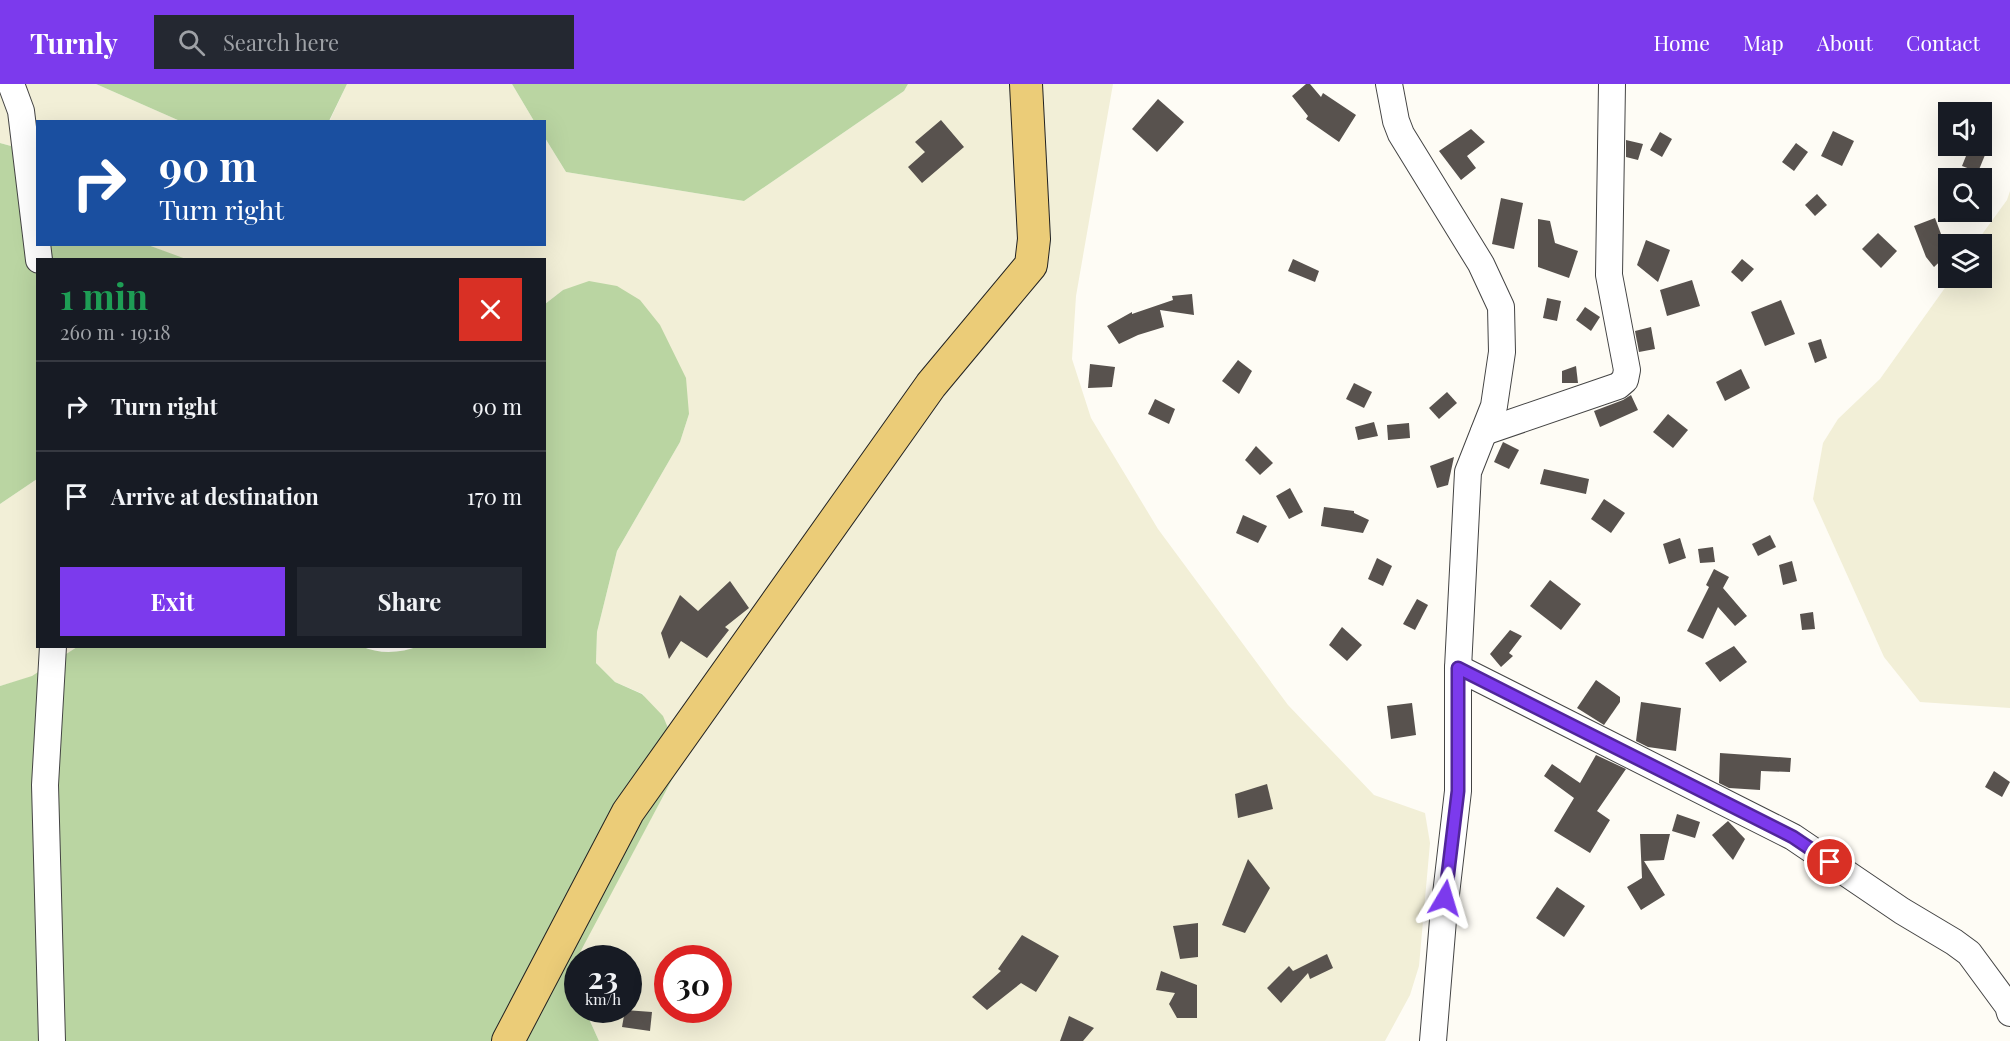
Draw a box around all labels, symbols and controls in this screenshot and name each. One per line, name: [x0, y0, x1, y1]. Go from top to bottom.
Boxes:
search box: [154, 15, 574, 69]
text: Turnly: [30, 24, 118, 61]
icon: search: [175, 26, 208, 59]
text: Search here: [223, 27, 339, 57]
text: Home: [1654, 28, 1710, 56]
text: Map: [1743, 28, 1784, 56]
text: About: [1817, 28, 1873, 56]
text: Contact: [1906, 28, 1980, 56]
map controls: [1938, 102, 1992, 288]
button: sound: [1938, 102, 1992, 156]
text: 90 m: [159, 137, 257, 193]
icon: right: [60, 144, 138, 222]
button: search: [1938, 168, 1992, 222]
text: Turn right: [159, 191, 284, 227]
button: layers: [1938, 234, 1992, 288]
text: 1 min: [60, 271, 148, 319]
button: close: [459, 278, 522, 341]
text: 260 m · 19:18: [60, 318, 171, 345]
icon: right: [60, 390, 93, 423]
text: Turn right: [111, 391, 217, 421]
text: 90 m: [473, 391, 522, 421]
icon: arrive: [60, 480, 93, 513]
text: Arrive at destination: [111, 481, 319, 511]
text: 170 m: [467, 481, 522, 511]
button: Exit: [60, 567, 285, 636]
button: Share: [297, 567, 522, 636]
pin: [1804, 836, 1855, 887]
icon: arrive: [1813, 845, 1846, 878]
position arrow: [1413, 866, 1477, 930]
speed limit sign: 30: [654, 945, 732, 1023]
text: 23: [588, 957, 618, 997]
text: km/h: [585, 989, 621, 1009]

